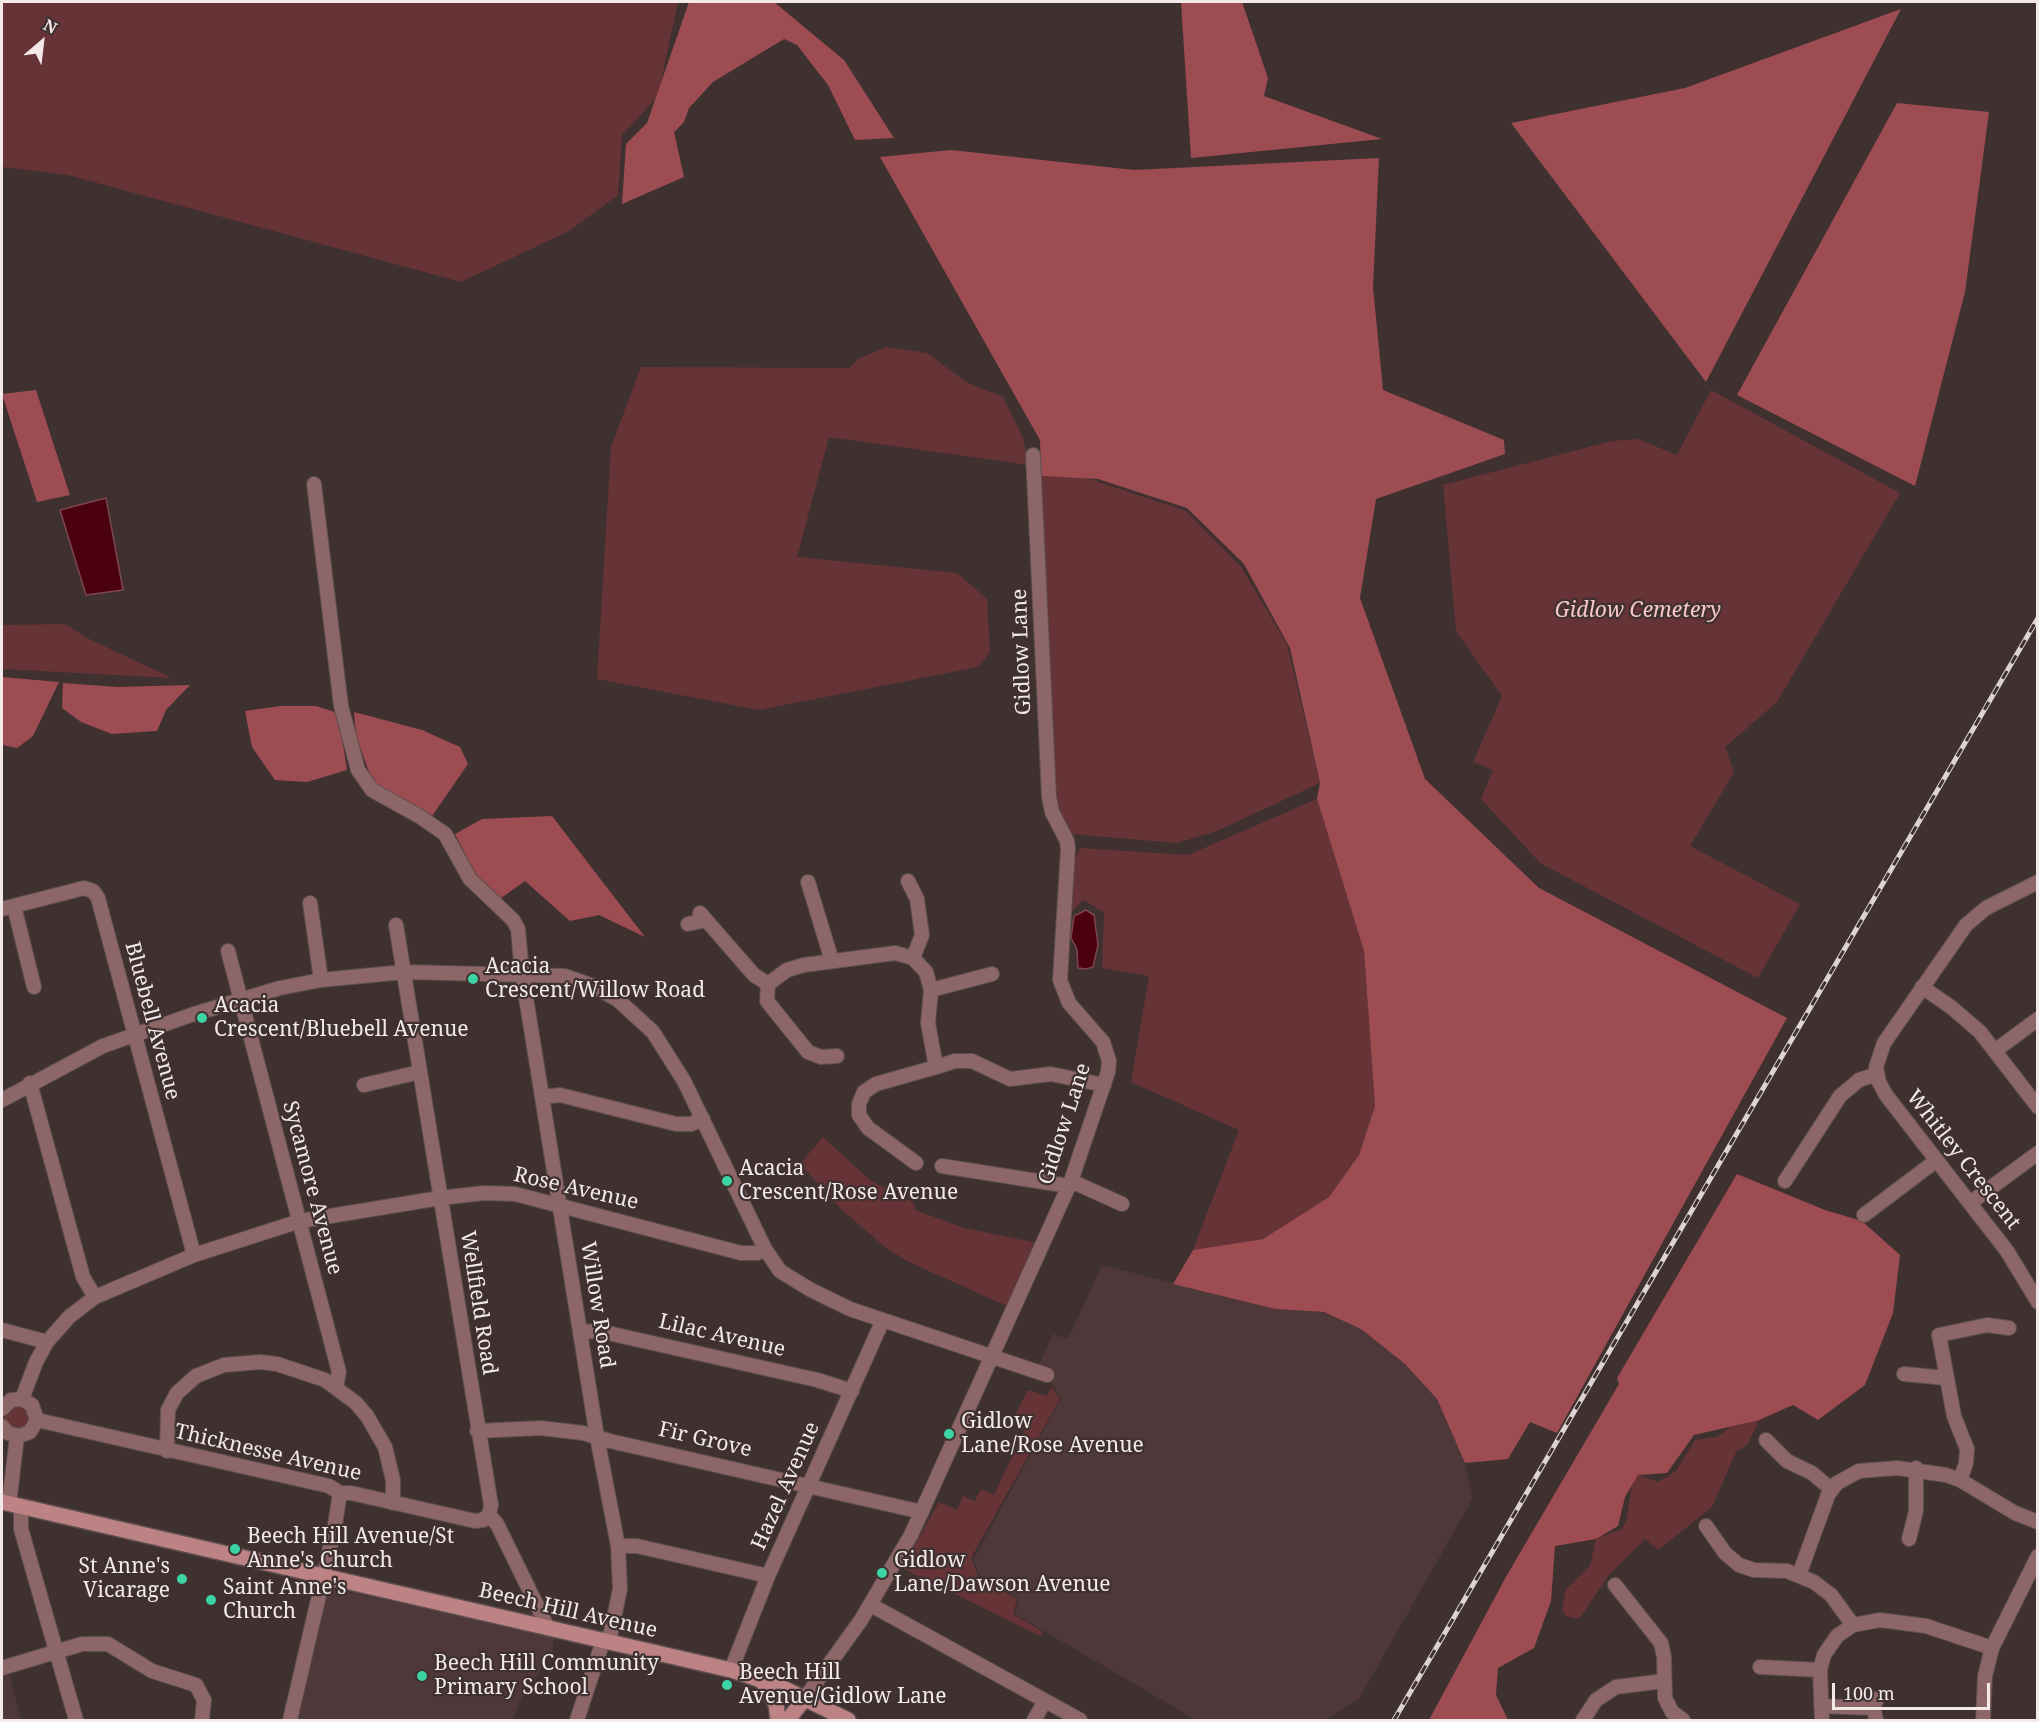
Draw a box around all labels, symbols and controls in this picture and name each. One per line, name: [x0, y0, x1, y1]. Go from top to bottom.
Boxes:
north arrow: [12, 12, 72, 72]
text: N: [40, 13, 61, 39]
street label: Gidlow Lane: [1007, 588, 1037, 716]
park label: Gidlow Cemetery: [1555, 598, 1721, 624]
street label: Bluebell Avenue: [119, 939, 185, 1103]
place label: Acacia Crescent/Willow Road: [485, 954, 705, 1004]
marker: Acacia Crescent/Willow Road: [466, 972, 480, 986]
place label: Acacia Crescent/Bluebell Avenue: [214, 993, 469, 1043]
marker: Acacia Crescent/Bluebell Avenue: [195, 1011, 209, 1025]
street label: Gidlow Lane: [1033, 1060, 1097, 1188]
street label: Whitley Crescent: [1901, 1085, 2025, 1235]
street label: Sycamore Avenue: [277, 1098, 347, 1278]
place label: Acacia Crescent/Rose Avenue: [739, 1156, 958, 1206]
street label: Rose Avenue: [511, 1162, 641, 1216]
marker: Acacia Crescent/Rose Avenue: [720, 1174, 734, 1188]
street label: Wellfield Road: [454, 1229, 502, 1377]
street label: Willow Road: [575, 1240, 619, 1370]
street label: Lilac Avenue: [656, 1309, 788, 1363]
place label: Gidlow Lane/Rose Avenue: [961, 1409, 1144, 1459]
street label: Fir Grove: [656, 1417, 754, 1463]
street label: Hazel Avenue: [747, 1418, 825, 1554]
street label: Thicknesse Avenue: [172, 1419, 364, 1487]
marker: Gidlow Lane/Rose Avenue: [942, 1427, 956, 1441]
place label: Beech Hill Avenue/St Anne's Church: [247, 1524, 454, 1574]
marker: Beech Hill Avenue/St Anne's Church: [228, 1542, 242, 1556]
place label: Gidlow Lane/Dawson Avenue: [894, 1548, 1111, 1598]
place label: St Anne's Vicarage: [79, 1554, 170, 1604]
marker: Gidlow Lane/Dawson Avenue: [875, 1566, 889, 1580]
marker: St Anne's Vicarage: [175, 1572, 189, 1586]
place label: Saint Anne's Church: [223, 1575, 347, 1625]
street label: Beech Hill Avenue: [476, 1578, 660, 1644]
marker: Saint Anne's Church: [204, 1593, 218, 1607]
place label: Beech Hill Community Primary School: [434, 1651, 659, 1701]
place label: Beech Hill Avenue/Gidlow Lane: [739, 1660, 947, 1710]
marker: Beech Hill Community Primary School: [415, 1669, 429, 1683]
scale bar: [1835, 1671, 1992, 1709]
marker: Beech Hill Avenue/Gidlow Lane: [720, 1678, 734, 1692]
text: 100 m: [1843, 1681, 1895, 1705]

